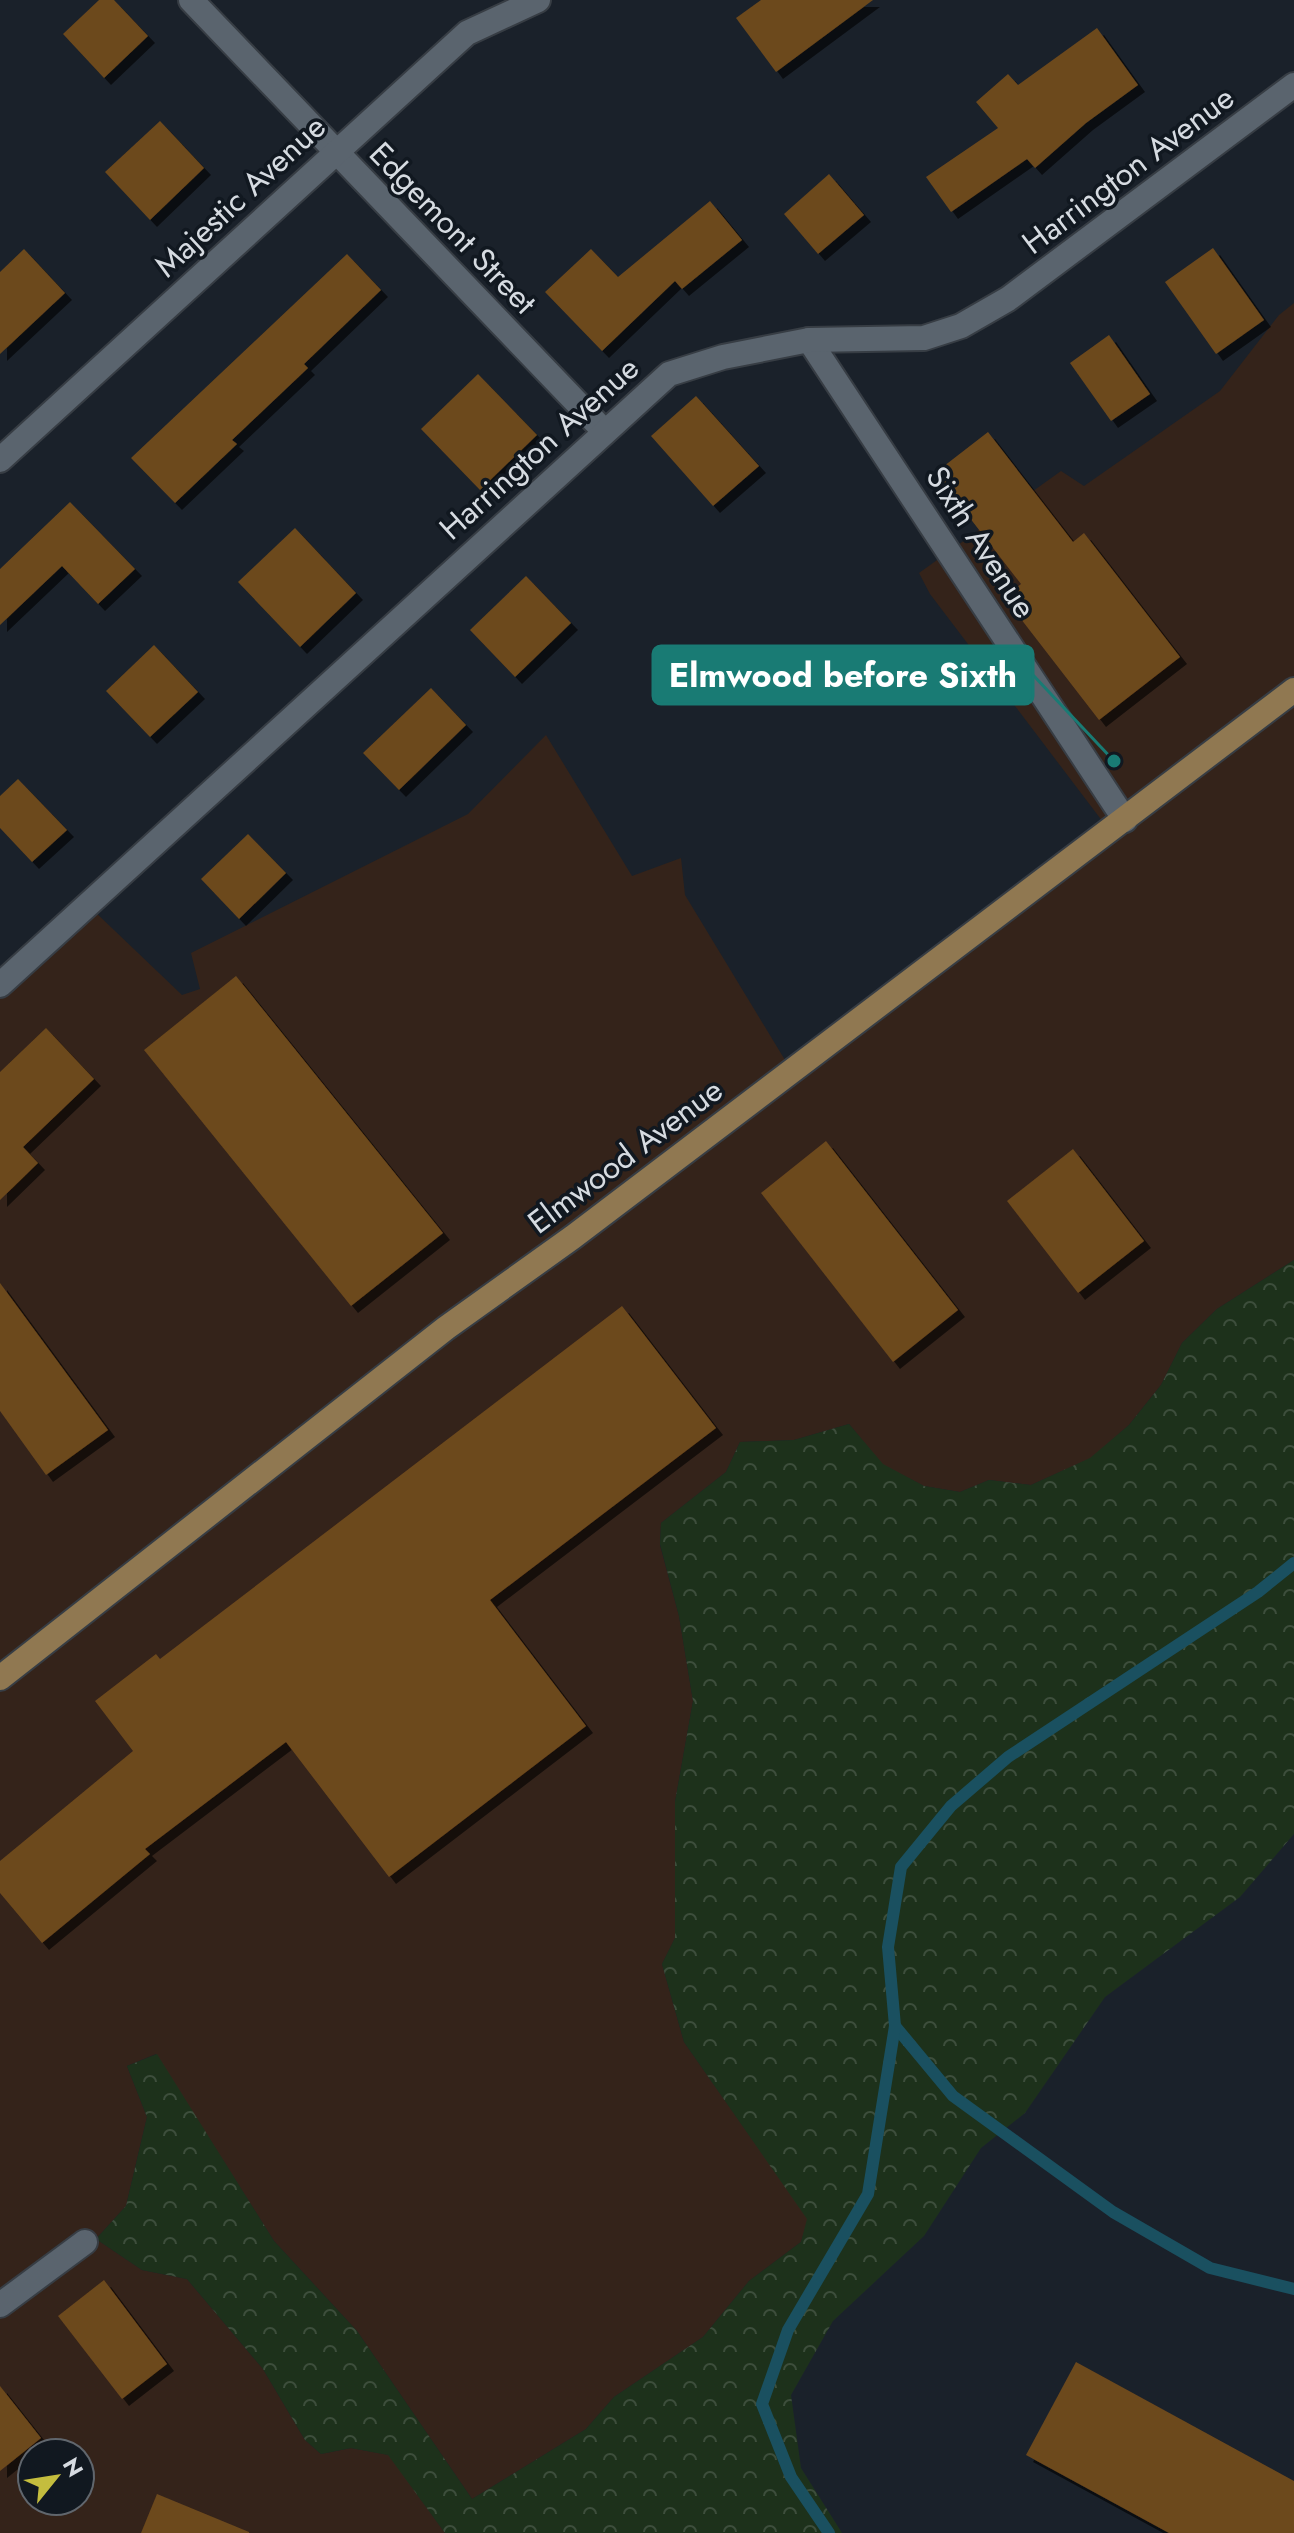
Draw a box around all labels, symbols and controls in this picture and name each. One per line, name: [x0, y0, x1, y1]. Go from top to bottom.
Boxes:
street label: Harrington Avenue: [1012, 75, 1244, 265]
street label: Majestic Avenue: [144, 104, 336, 288]
street label: Edgemont Street: [359, 132, 547, 325]
street label: Harrington Avenue: [429, 346, 649, 550]
street label: Sixth Avenue: [915, 457, 1047, 627]
callout: Elmwood before Sixth: [653, 646, 1033, 704]
text: Elmwood before Sixth: [669, 651, 1017, 700]
street label: Elmwood Avenue: [518, 1067, 732, 1245]
north arrow: [16, 2437, 96, 2517]
text: N: [55, 2451, 92, 2483]

